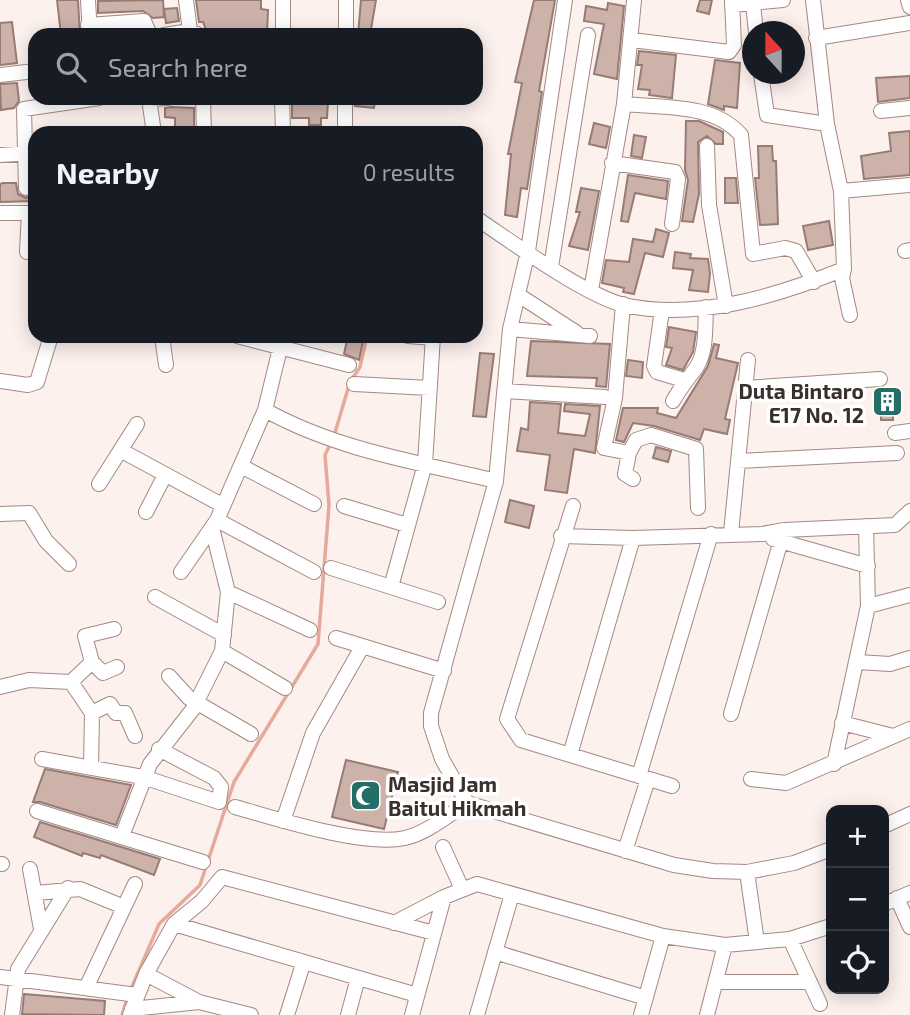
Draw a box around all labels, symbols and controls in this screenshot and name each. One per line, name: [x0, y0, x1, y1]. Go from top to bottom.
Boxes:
north arrow: [742, 21, 805, 84]
search box: [28, 28, 483, 105]
icon: search: [52, 48, 90, 86]
text: Search here: [108, 51, 248, 82]
text: Nearby: [56, 154, 159, 190]
text: 0 results: [363, 158, 455, 186]
place label: Duta Bintaro E17 No. 12: [738, 378, 864, 427]
building icon: Duta Bintaro E17 No. 12: [870, 385, 904, 419]
place label: Masjid Jam Baitul Hikmah: [388, 771, 526, 820]
mosque icon: Masjid Jam Baitul Hikmah: [348, 778, 382, 812]
map controls: [826, 805, 889, 994]
button: +: [826, 805, 889, 868]
button: −: [826, 868, 889, 931]
button: locate: [826, 931, 889, 994]

